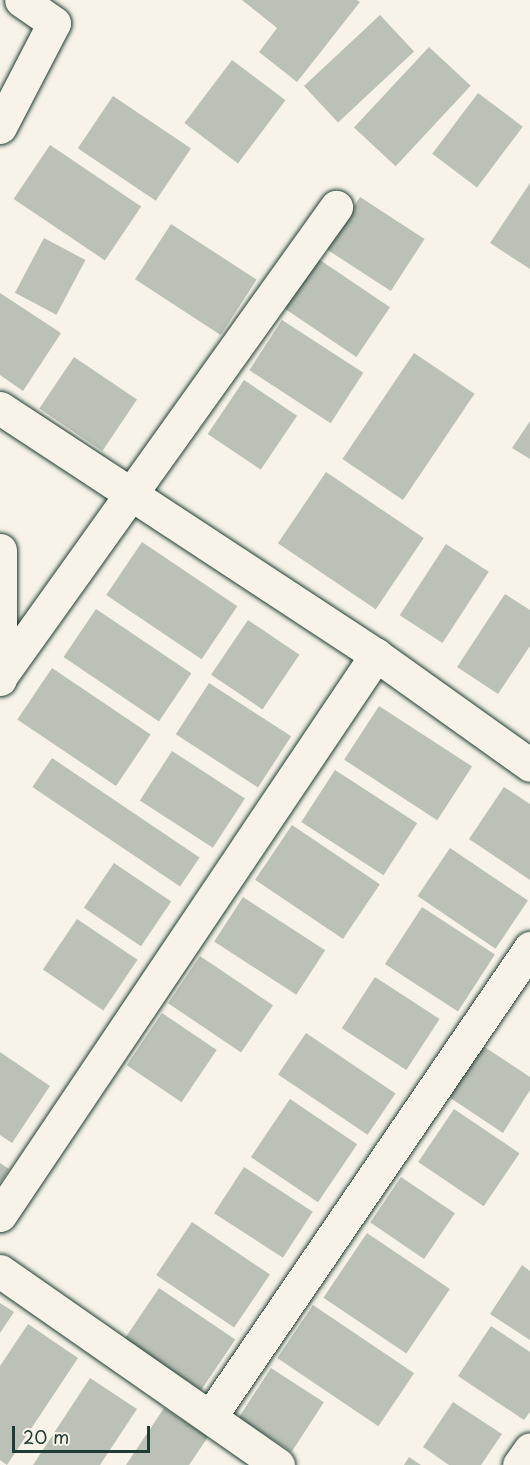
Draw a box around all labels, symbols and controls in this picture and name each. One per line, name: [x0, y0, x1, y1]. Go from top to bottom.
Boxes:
scale bar: [15, 1414, 153, 1452]
text: 20 m: [23, 1423, 69, 1450]

